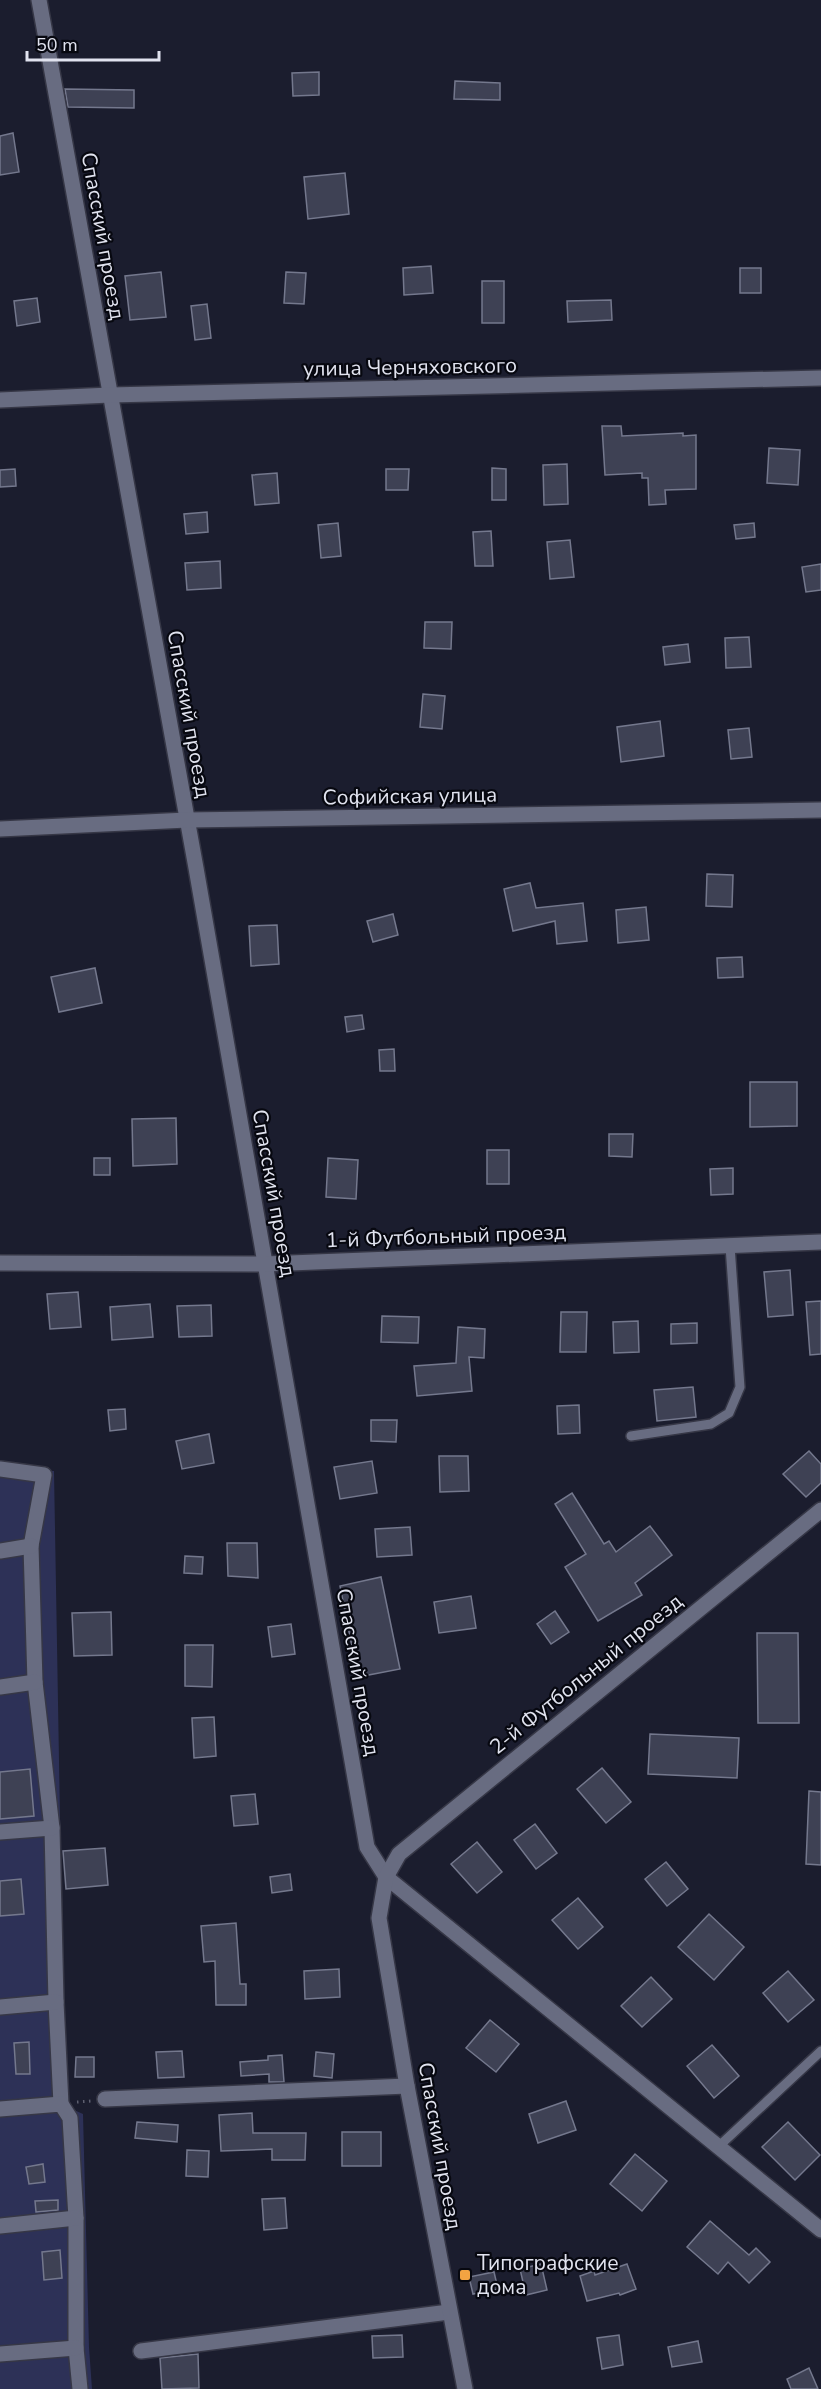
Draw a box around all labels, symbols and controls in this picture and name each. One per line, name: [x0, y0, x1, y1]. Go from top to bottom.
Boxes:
scale bar: [27, 24, 159, 62]
text: 50 m: [36, 33, 78, 57]
street label: Спасский проезд: [74, 150, 132, 322]
street label: улица Черняховского: [303, 351, 517, 383]
street label: Спасский проезд: [160, 628, 218, 800]
street label: Софийская улица: [322, 780, 498, 812]
street label: Спасский проезд: [245, 1107, 303, 1279]
street label: 1-й Футбольный проезд: [325, 1218, 567, 1254]
street label: Спасский проезд: [329, 1586, 387, 1758]
street label: 2-й Футбольный проезд: [484, 1587, 688, 1761]
street label: Спасский проезд: [411, 2060, 469, 2232]
place label: Типографские дома: [477, 2249, 619, 2301]
marker: Типографские дома: [458, 2268, 472, 2282]

